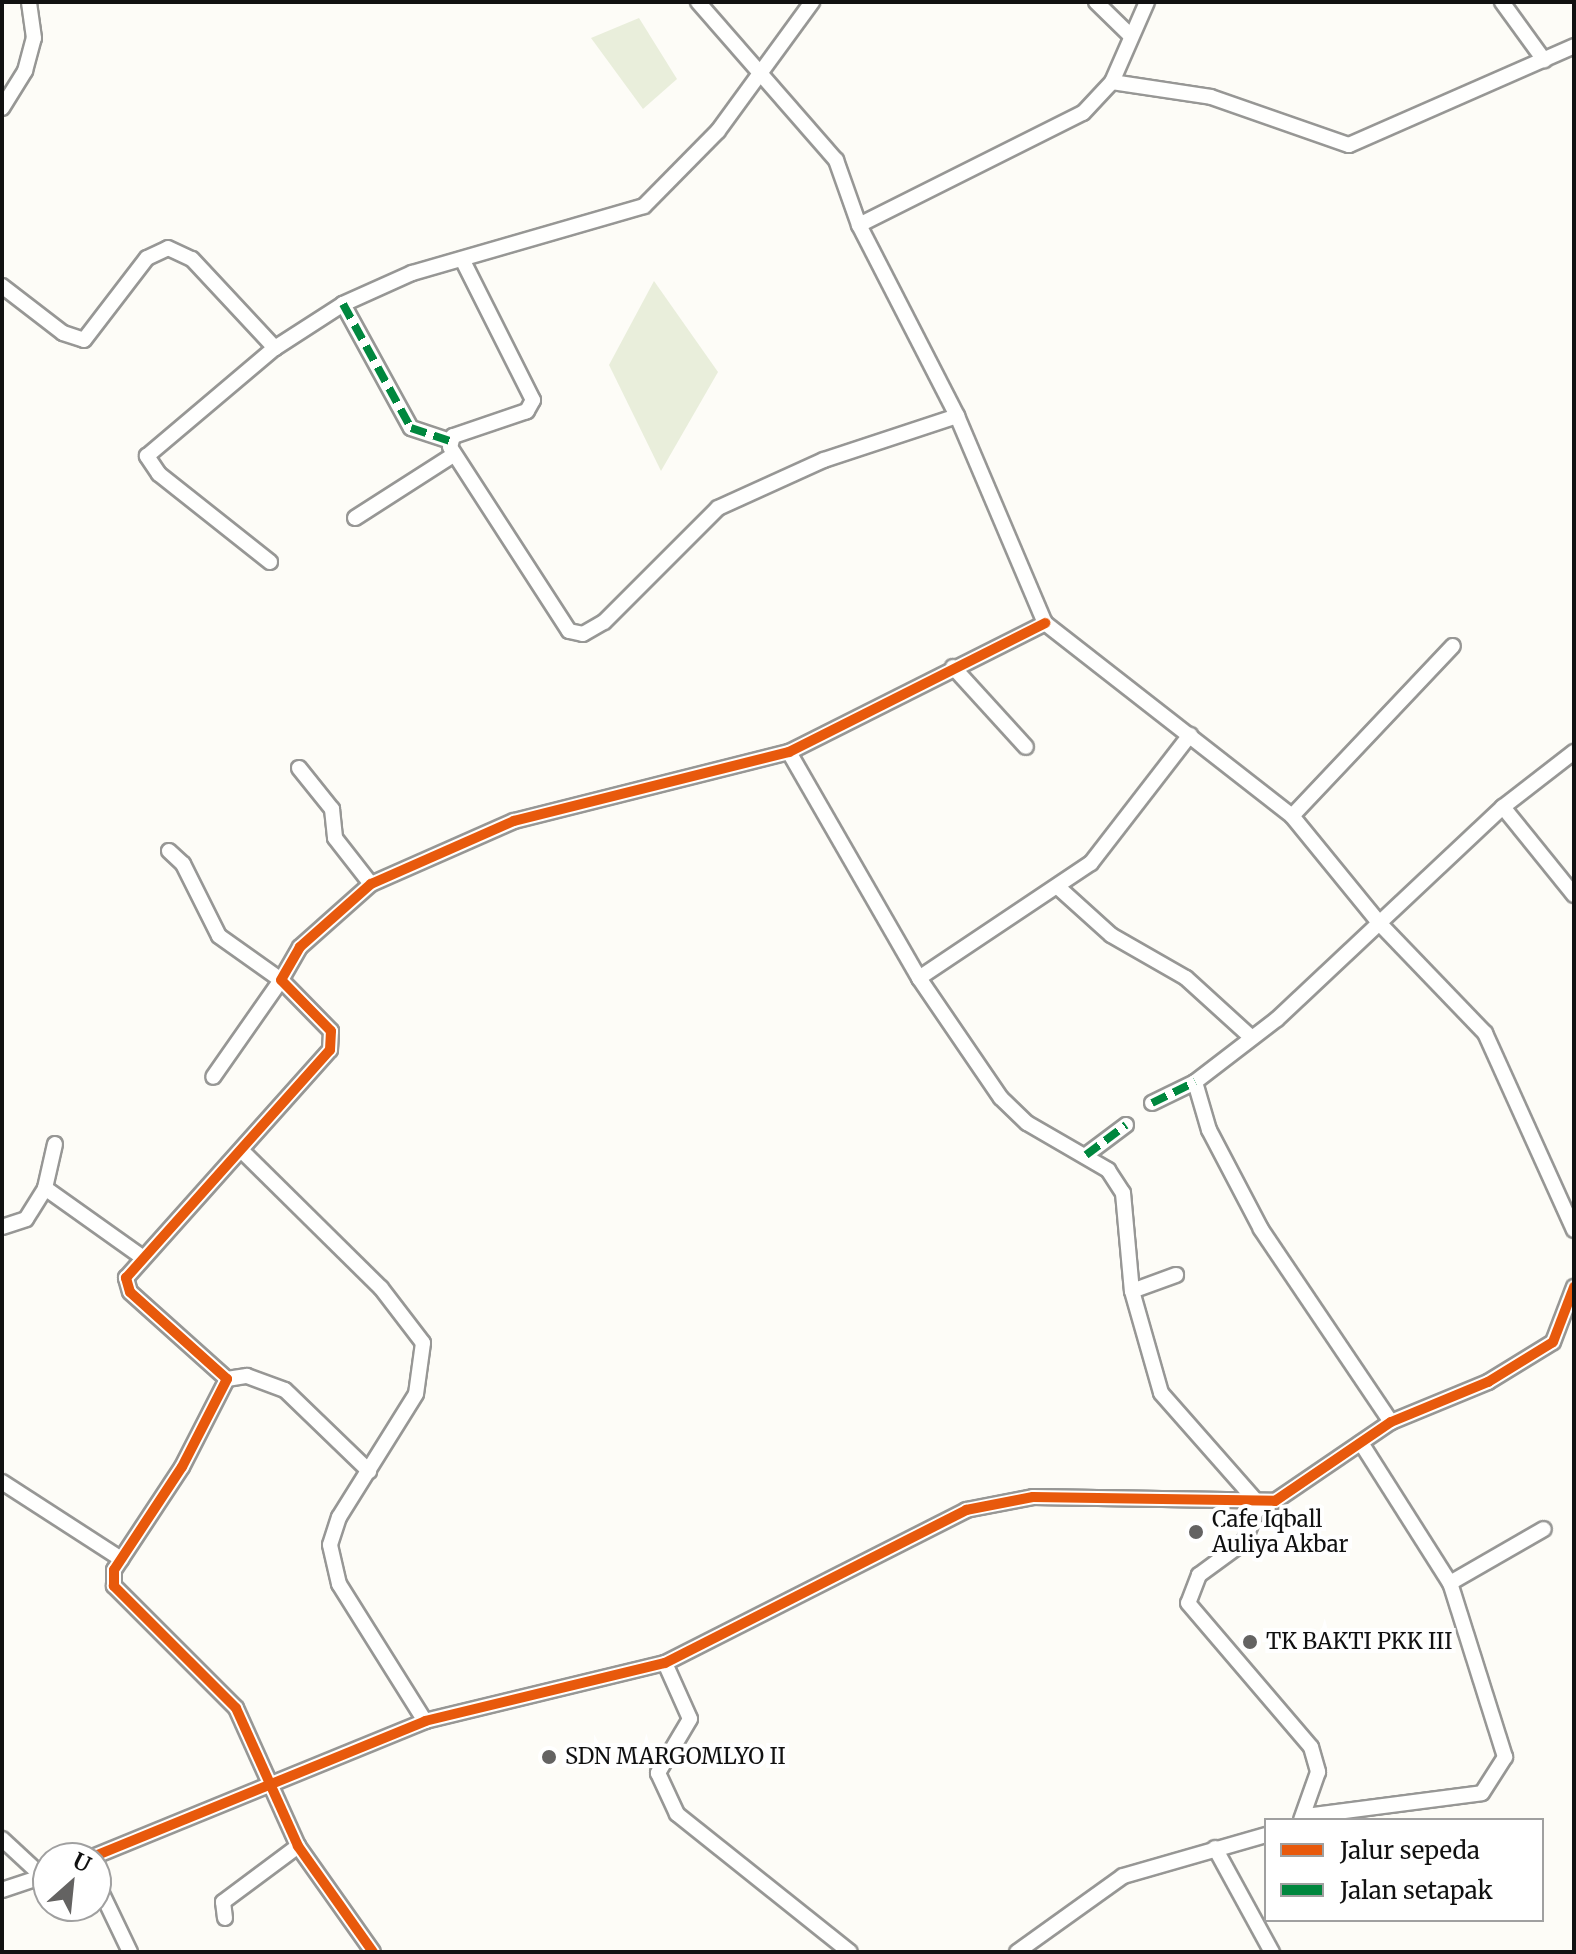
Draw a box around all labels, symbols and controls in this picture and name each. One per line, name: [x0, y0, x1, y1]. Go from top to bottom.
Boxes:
place label: Cafe Iqball Auliya Akbar: [1212, 1506, 1348, 1558]
marker: Cafe Iqball Auliya Akbar: [1187, 1523, 1205, 1541]
place label: TK BAKTI PKK III: [1266, 1629, 1453, 1655]
marker: TK BAKTI PKK III: [1241, 1633, 1259, 1651]
place label: SDN MARGOMLYO II: [565, 1744, 786, 1770]
marker: SDN MARGOMLYO II: [540, 1748, 558, 1766]
legend: [1264, 1818, 1544, 1922]
text: Jalur sepeda: [1340, 1835, 1480, 1866]
north arrow: [32, 1842, 112, 1922]
text: U: [68, 1846, 96, 1879]
text: Jalan setapak: [1340, 1875, 1493, 1906]

